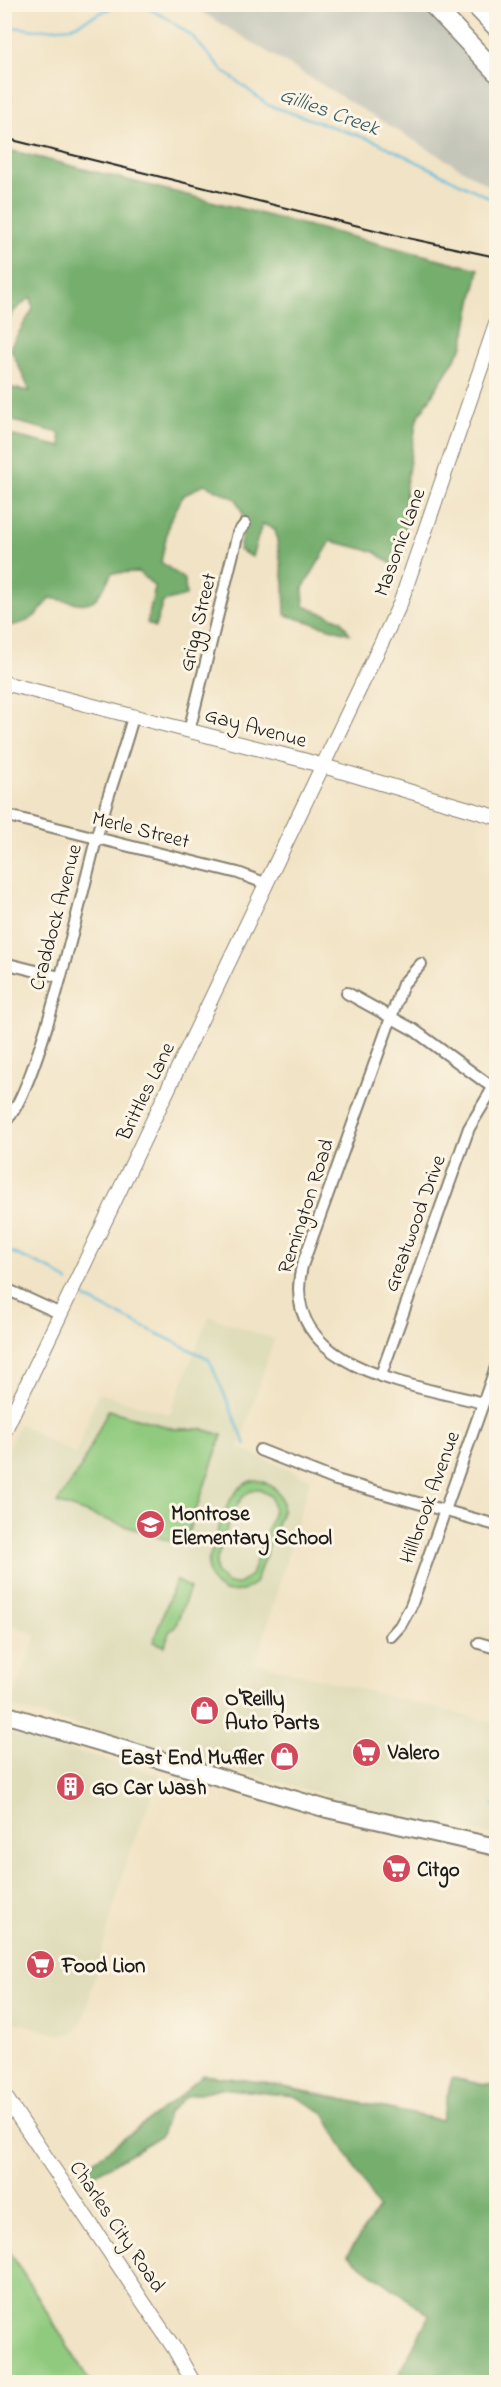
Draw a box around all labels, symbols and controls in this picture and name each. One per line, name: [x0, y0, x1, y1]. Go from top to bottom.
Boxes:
water label: Gillies Creek: [275, 80, 385, 146]
street label: Masonic Lane: [367, 484, 435, 601]
street label: Grigg Street: [172, 570, 228, 675]
street label: Gay Avenue: [201, 701, 310, 759]
street label: Merle Street: [88, 804, 193, 858]
street label: Craddock Avenue: [23, 840, 91, 994]
street label: Brittles Lane: [110, 1037, 184, 1147]
street label: Remington Road: [271, 1135, 345, 1279]
street label: Greatwood Drive: [377, 1150, 455, 1296]
street label: Hillbrook Avenue: [393, 1427, 469, 1568]
place label: Montrose Elementary School: [171, 1500, 333, 1556]
school or university icon: Montrose Elementary School: [134, 1509, 166, 1541]
place label: O'Reilly Auto Parts: [225, 1685, 320, 1739]
shop icon: O'Reilly Auto Parts: [188, 1694, 220, 1726]
supermarket icon: Valero: [351, 1736, 383, 1768]
place label: Valero: [387, 1739, 440, 1769]
shop icon: East End Muffler: [269, 1741, 301, 1773]
place label: East End Muffler: [120, 1744, 264, 1774]
building icon: GO Car Wash: [55, 1771, 87, 1803]
place label: GO Car Wash: [92, 1774, 207, 1804]
supermarket icon: Citgo: [380, 1853, 412, 1885]
place label: Citgo: [417, 1856, 460, 1888]
supermarket icon: Food Lion: [25, 1949, 57, 1981]
place label: Food Lion: [61, 1952, 145, 1982]
street label: Charles City Road: [59, 2155, 172, 2300]

